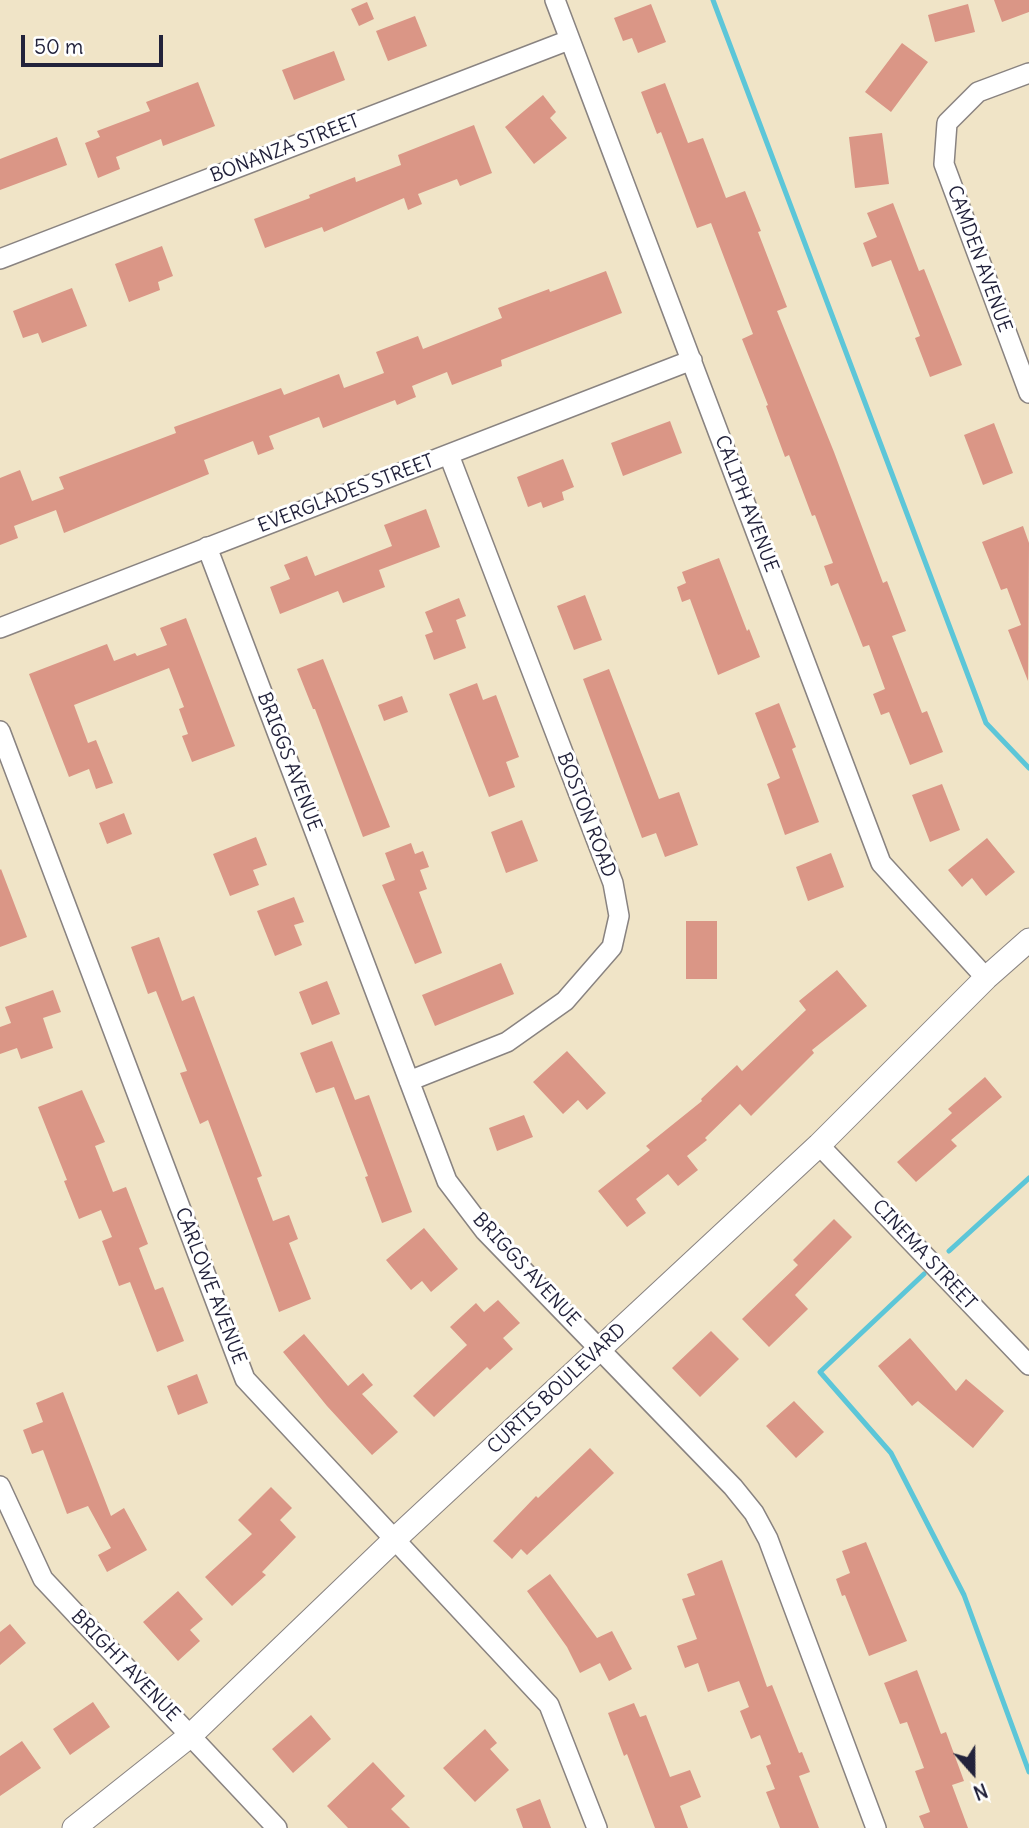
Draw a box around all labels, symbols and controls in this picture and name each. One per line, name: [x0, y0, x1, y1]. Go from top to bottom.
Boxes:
scale bar: [24, 21, 166, 65]
text: 50 m: [34, 33, 83, 60]
street label: BONANZA STREET: [207, 110, 363, 188]
street label: CAMDEN AVENUE: [942, 183, 1016, 335]
street label: CALIPH AVENUE: [709, 432, 783, 576]
street label: EVERGLADES STREET: [255, 450, 437, 538]
street label: BRIGGS AVENUE: [252, 689, 326, 835]
street label: BOSTON ROAD: [552, 749, 620, 881]
street label: CINEMA STREET: [867, 1195, 981, 1315]
street label: CARLOWE AVENUE: [170, 1204, 250, 1368]
street label: BRIGGS AVENUE: [468, 1208, 584, 1332]
street label: CURTIS BOULEVARD: [483, 1319, 631, 1459]
street label: BRIGHT AVENUE: [66, 1605, 184, 1727]
north arrow: [938, 1737, 1008, 1807]
text: N: [970, 1778, 991, 1805]

